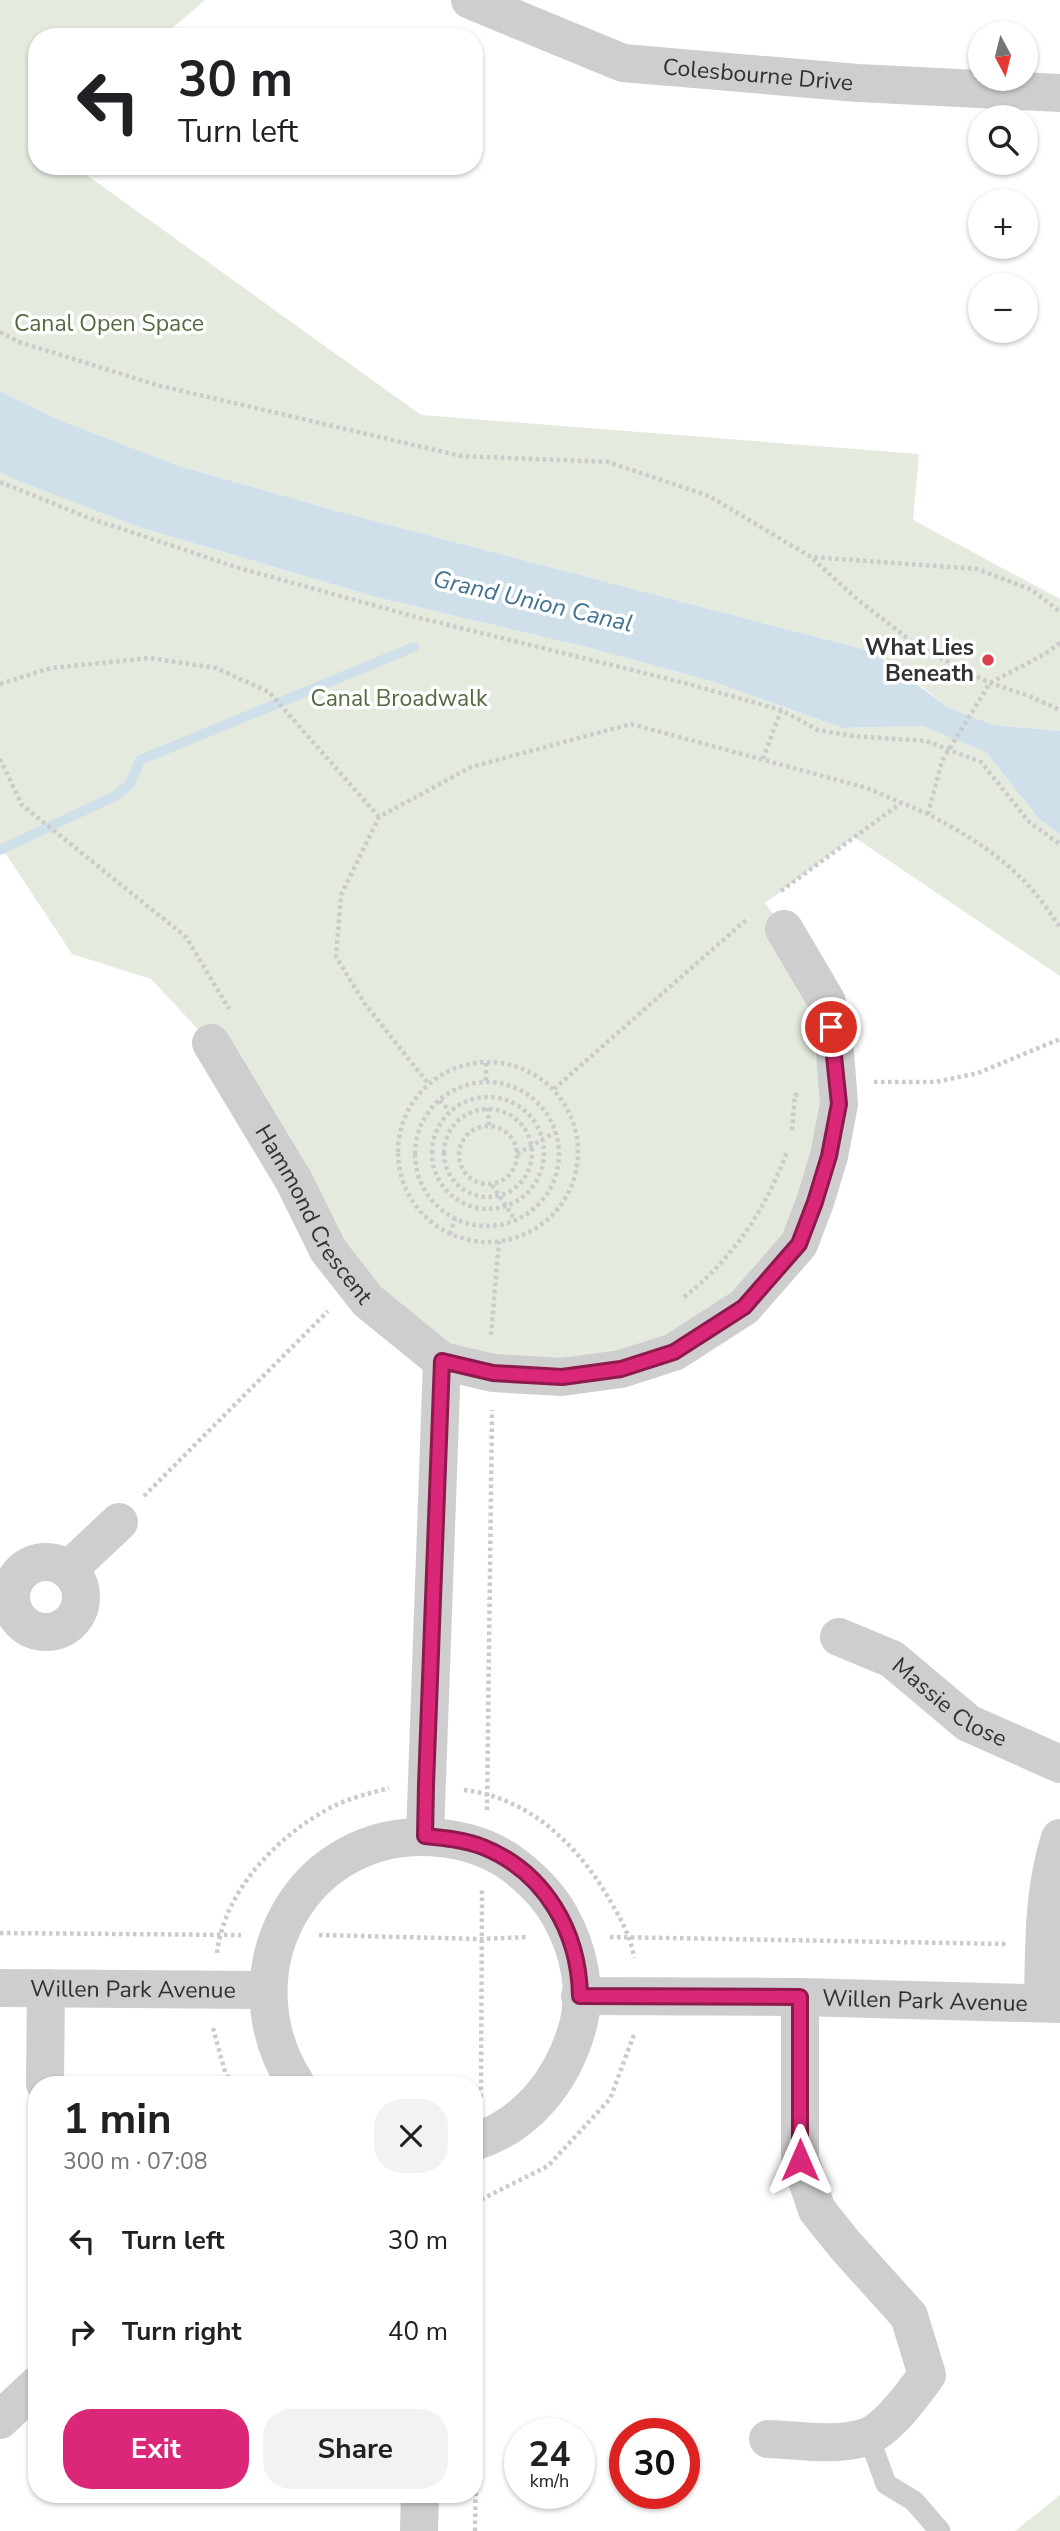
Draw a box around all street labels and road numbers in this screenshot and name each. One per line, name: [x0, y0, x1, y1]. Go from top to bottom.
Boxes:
street label: Colesbourne Drive: [662, 51, 854, 98]
street label: Hammond Crescent: [248, 1119, 381, 1311]
street label: Massie Close: [886, 1650, 1012, 1754]
street label: Willen Park Avenue: [30, 1973, 236, 2005]
street label: Willen Park Avenue: [822, 1982, 1028, 2019]

